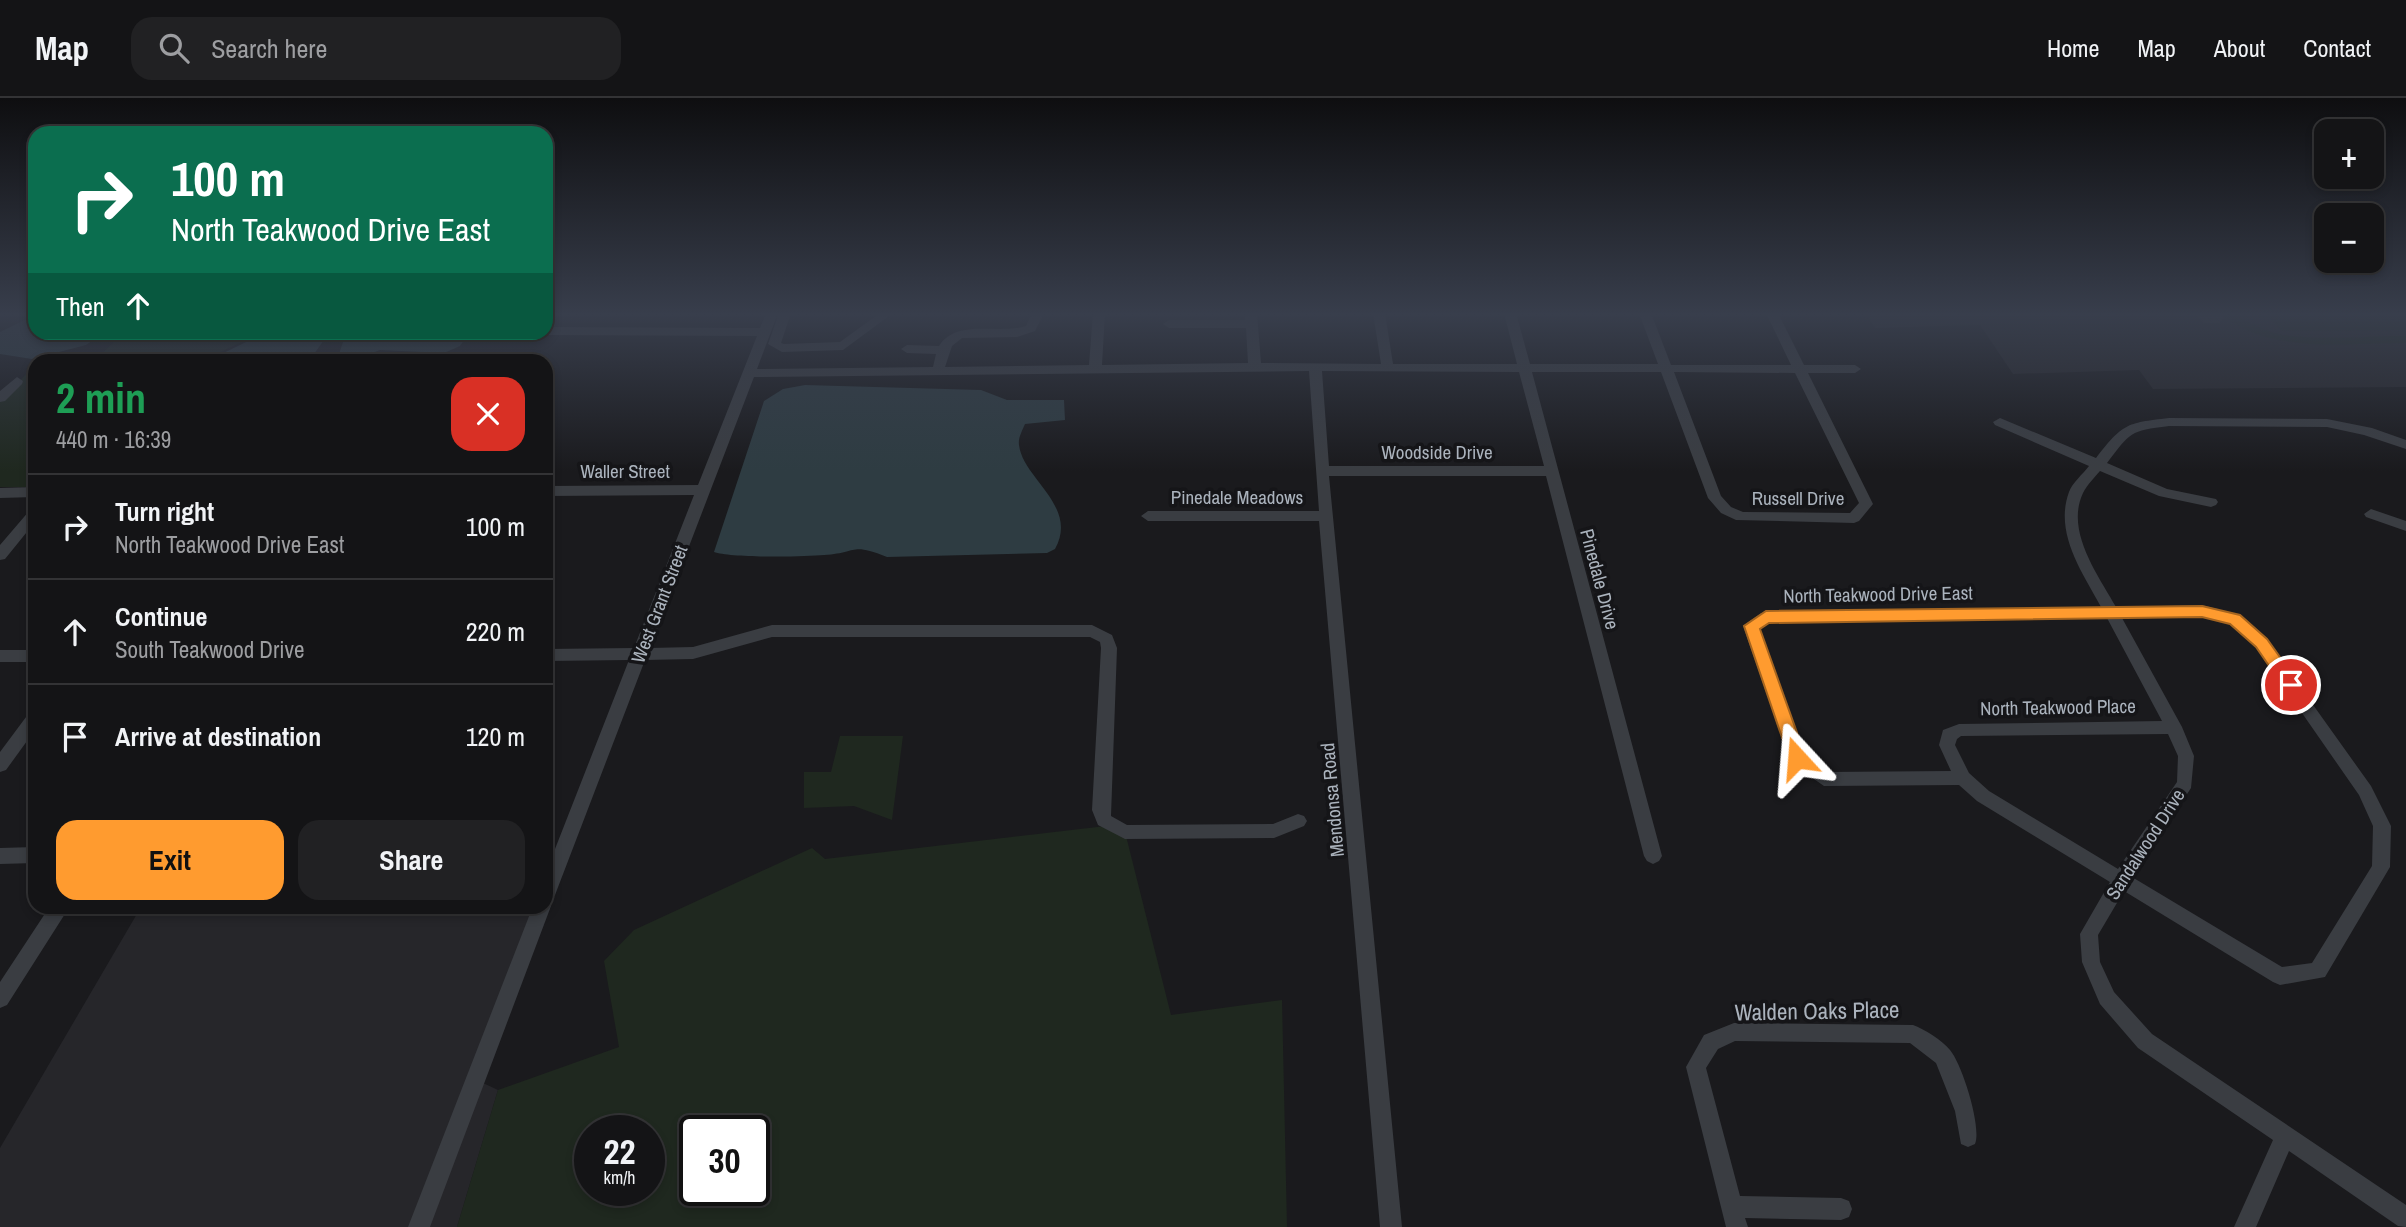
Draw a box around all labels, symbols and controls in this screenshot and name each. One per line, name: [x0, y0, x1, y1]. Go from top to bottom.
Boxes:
search box: [131, 17, 621, 80]
text: Map: [35, 26, 89, 70]
icon: search: [155, 29, 193, 67]
text: Search here: [211, 31, 327, 66]
text: Home: [2047, 32, 2099, 64]
text: Map: [2137, 32, 2176, 64]
text: About: [2214, 32, 2265, 64]
text: Contact: [2303, 32, 2371, 64]
map controls: [2314, 119, 2384, 273]
button: +: [2314, 119, 2384, 189]
text: 100 m: [171, 145, 285, 211]
icon: right: [56, 154, 147, 245]
button: −: [2314, 203, 2384, 273]
text: North Teakwood Drive East: [171, 208, 490, 251]
icon: ahead: [119, 287, 157, 325]
text: Then: [56, 289, 105, 324]
text: 2 min: [56, 370, 146, 426]
button: close: [451, 377, 525, 451]
text: 440 m · 16:39: [56, 424, 171, 455]
street label: Woodside Drive: [1381, 439, 1493, 465]
street label: Waller Street: [580, 458, 670, 484]
street label: Pinedale Meadows: [1171, 484, 1303, 510]
street label: Russell Drive: [1752, 485, 1844, 511]
text: Turn right: [115, 494, 214, 529]
icon: right: [56, 508, 94, 546]
text: 100 m: [466, 509, 525, 544]
street label: Pinedale Drive: [1574, 526, 1626, 632]
text: North Teakwood Drive East: [115, 529, 344, 560]
street label: West Grant Street: [625, 541, 694, 667]
street label: North Teakwood Drive East: [1783, 579, 1974, 609]
text: Continue: [115, 599, 207, 634]
icon: ahead: [56, 613, 94, 651]
text: 220 m: [466, 614, 525, 649]
text: South Teakwood Drive: [115, 634, 304, 665]
pin: [2261, 655, 2321, 715]
icon: arrive: [2272, 666, 2310, 704]
street label: North Teakwood Place: [1980, 693, 2136, 721]
icon: arrive: [56, 718, 94, 756]
text: Arrive at destination: [115, 719, 321, 754]
text: 120 m: [466, 719, 525, 754]
position arrow: [1760, 721, 1834, 795]
street label: Mendonsa Road: [1314, 742, 1350, 858]
street label: Sandalwood Drive: [2099, 784, 2191, 904]
button: Exit: [56, 820, 284, 900]
button: Share: [298, 820, 525, 900]
street label: Walden Oaks Place: [1734, 994, 1900, 1027]
speed limit sign: 30: [679, 1115, 770, 1206]
text: 22: [604, 1128, 635, 1175]
text: km/h: [604, 1165, 636, 1190]

